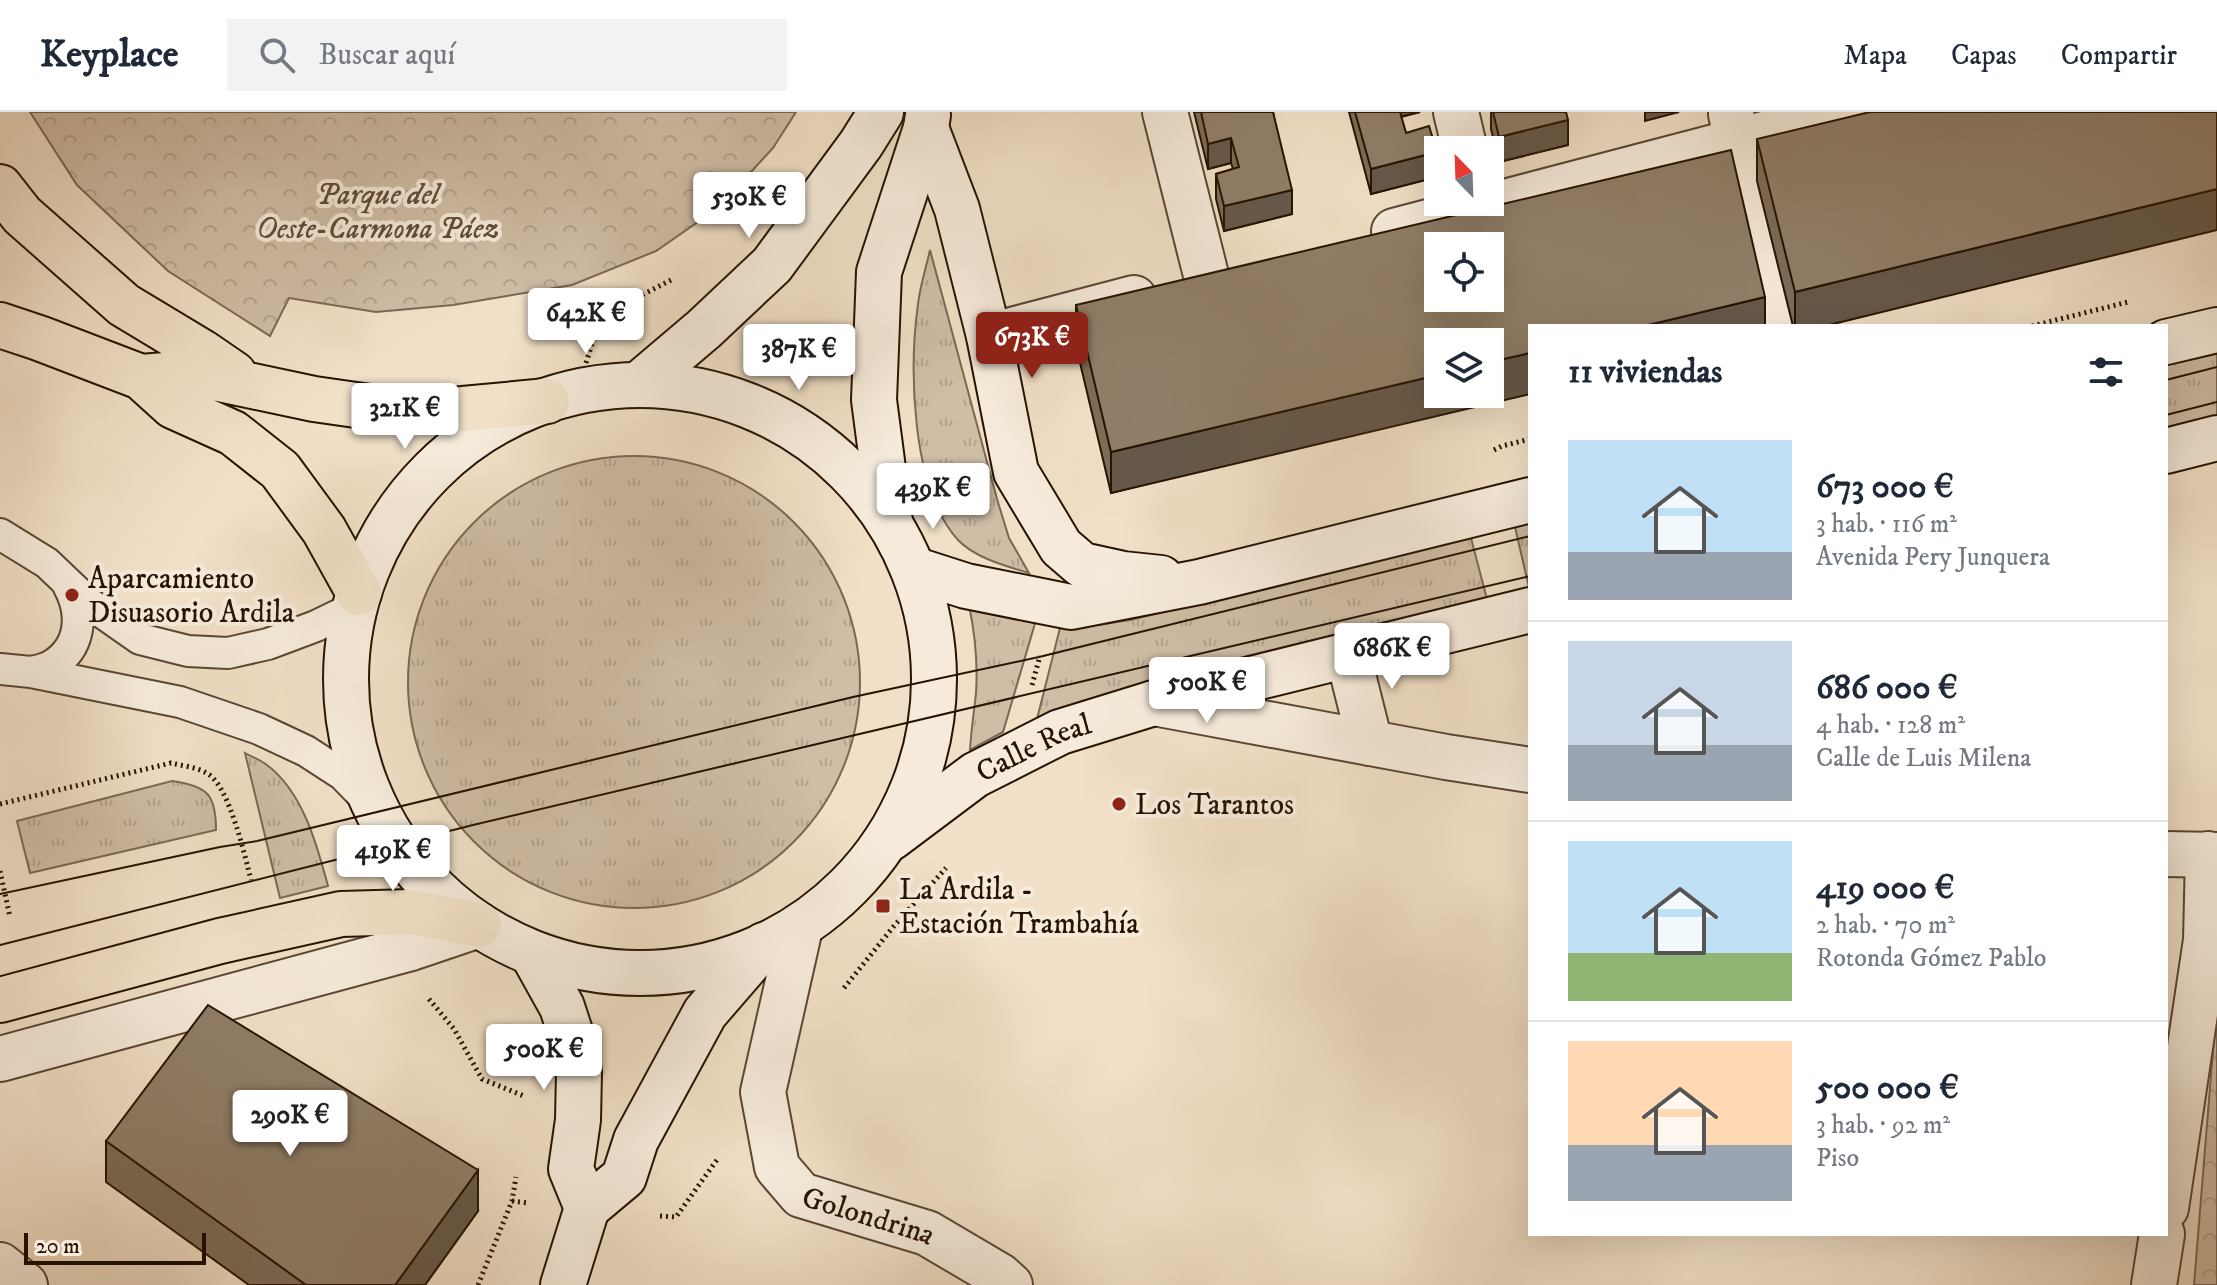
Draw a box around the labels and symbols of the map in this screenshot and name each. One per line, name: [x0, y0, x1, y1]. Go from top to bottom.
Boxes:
north arrow: [1424, 136, 1504, 216]
pin: 530K €: [684, 172, 814, 240]
park label: Parque del Oeste-Carmona Páez: [256, 177, 500, 248]
pin: 642K €: [521, 288, 651, 356]
pin: 673K €: [967, 312, 1097, 380]
pin: 387K €: [734, 324, 864, 392]
pin: 321K €: [340, 383, 470, 451]
pin: 439K €: [868, 463, 998, 531]
place label: Aparcamiento Disuasorio Ardila: [88, 561, 295, 632]
marker: Aparcamiento Disuasorio Ardila: [63, 586, 81, 604]
pin: 686K €: [1327, 623, 1457, 691]
pin: 500K €: [1142, 657, 1272, 725]
street label: Calle Real: [970, 706, 1096, 791]
place label: Los Tarantos: [1135, 787, 1294, 824]
marker: Los Tarantos: [1110, 795, 1128, 813]
pin: 419K €: [328, 825, 458, 893]
place label: La Ardila - Estación Trambahía: [899, 872, 1139, 943]
marker: La Ardila - Estación Trambahía: [874, 897, 892, 915]
pin: 500K €: [479, 1024, 609, 1092]
pin: 290K €: [225, 1090, 355, 1158]
street label: Golondrina: [797, 1179, 942, 1254]
scale bar: [24, 1229, 206, 1265]

